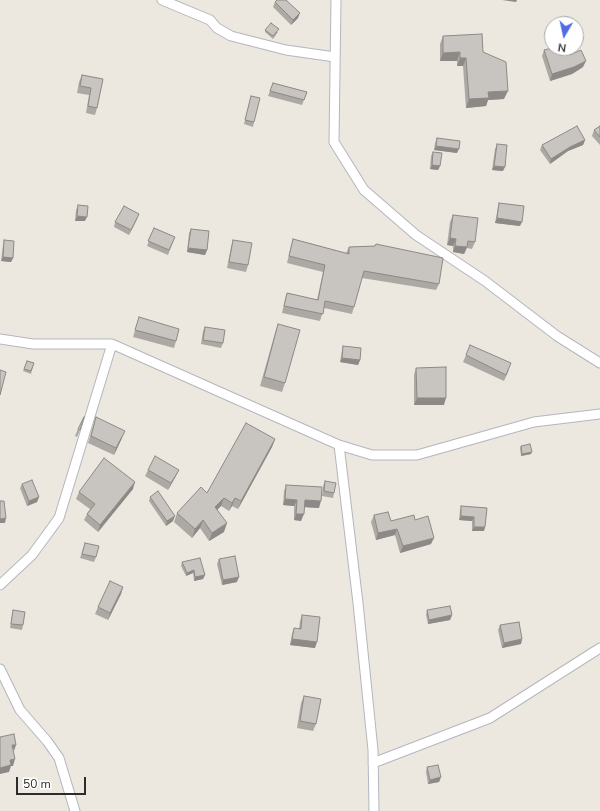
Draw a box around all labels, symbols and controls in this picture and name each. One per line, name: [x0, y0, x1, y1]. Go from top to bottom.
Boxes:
north arrow: [544, 16, 584, 56]
text: N: [557, 39, 567, 55]
scale bar: [18, 769, 88, 795]
text: 50 m: [23, 776, 51, 792]

